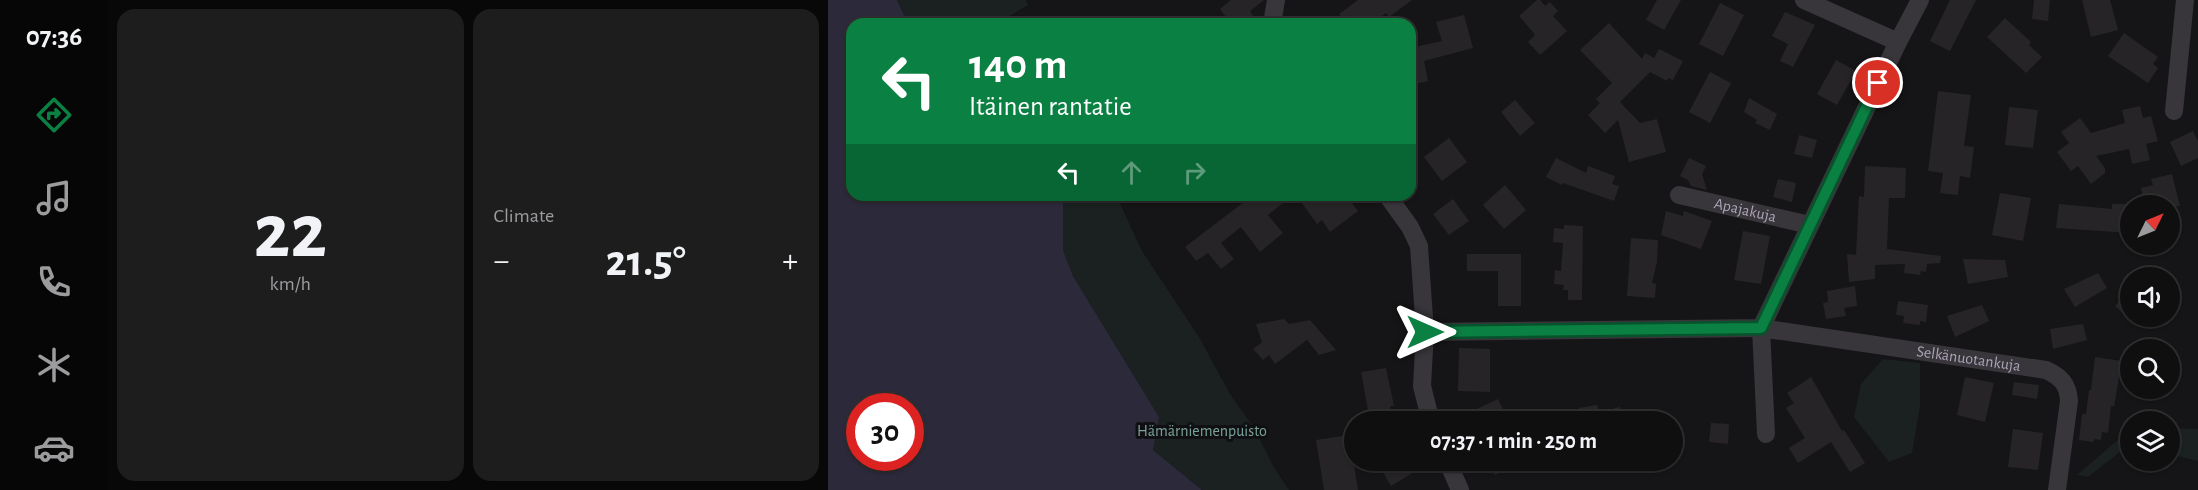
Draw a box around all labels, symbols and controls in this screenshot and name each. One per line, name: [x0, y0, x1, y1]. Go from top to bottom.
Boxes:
text: 07:36: [26, 23, 82, 50]
icon: left: [870, 42, 948, 120]
text: 140 m: [969, 44, 1067, 86]
pin: [1852, 57, 1903, 108]
icon: arrive: [1861, 66, 1894, 99]
text: Itäinen rantatie: [969, 93, 1132, 120]
icon: directions: [33, 94, 75, 136]
icon: left: [1052, 156, 1085, 189]
icon: ahead: [1115, 156, 1148, 189]
icon: right: [1178, 156, 1211, 189]
icon: music: [33, 177, 75, 219]
text: 22: [254, 194, 327, 272]
street label: Apajakuja: [1713, 195, 1778, 225]
north arrow: [2120, 195, 2180, 255]
map controls: [2120, 195, 2180, 471]
text: Climate: [494, 206, 554, 226]
text: 21.5°: [606, 239, 686, 284]
text: −: [494, 245, 509, 278]
text: +: [782, 245, 798, 278]
icon: phone: [33, 261, 75, 303]
button: sound: [2120, 267, 2180, 327]
text: km/h: [270, 274, 311, 294]
position arrow: [1393, 300, 1457, 364]
button: search: [2120, 339, 2180, 399]
street label: Selkänuotankuja: [1916, 343, 2022, 374]
icon: climate: [33, 344, 75, 386]
speed limit sign: 30: [846, 393, 924, 471]
button: layers: [2120, 411, 2180, 471]
park label: Hämärniemenpuisto: [1137, 423, 1267, 439]
icon: car: [33, 427, 75, 469]
text: 07:37 · 1 min · 250 m: [1430, 430, 1597, 452]

